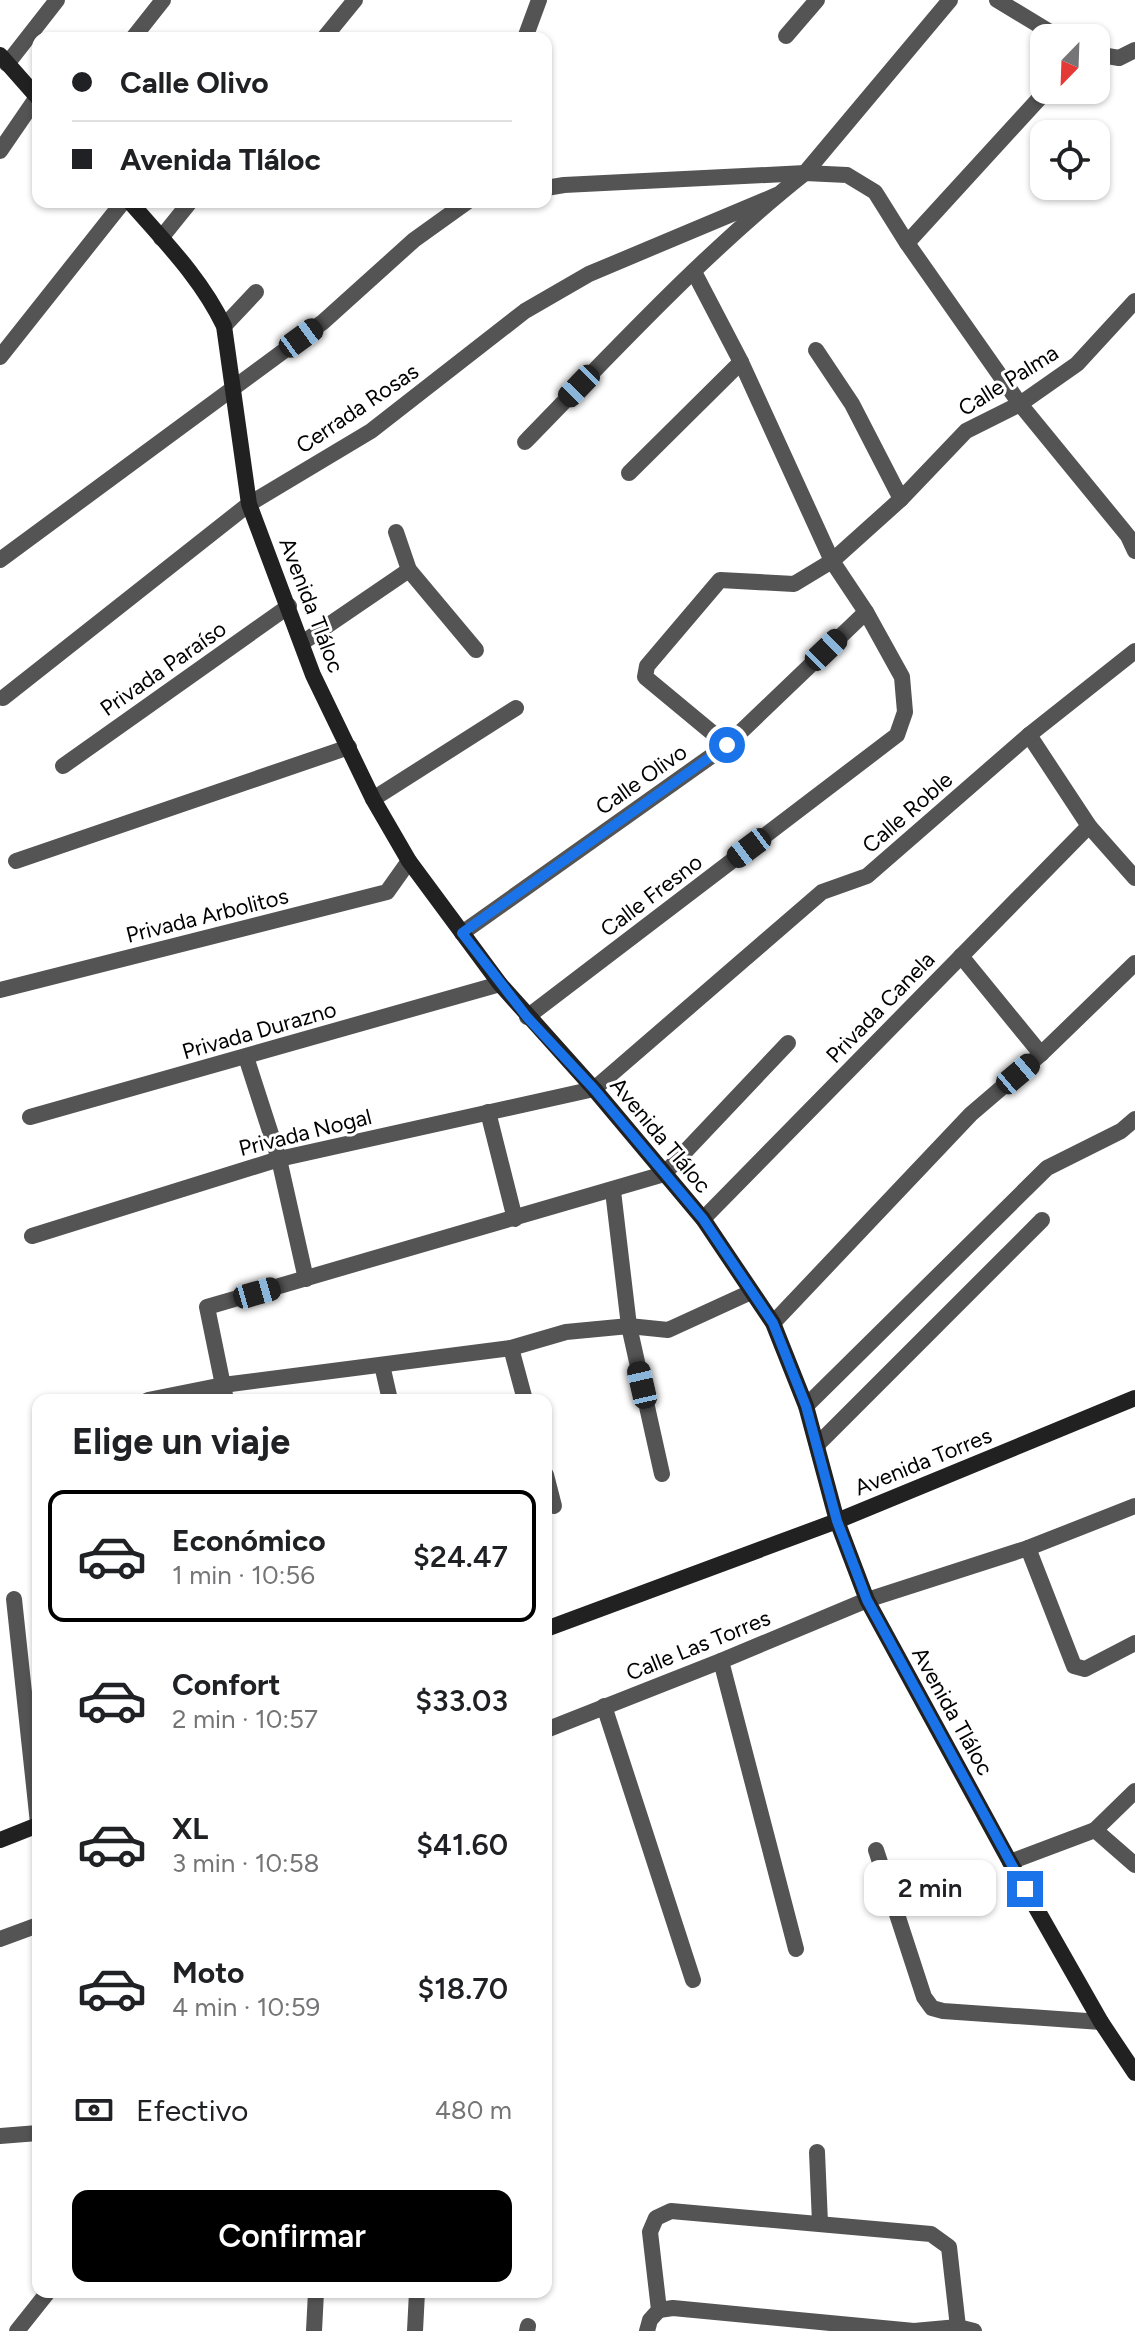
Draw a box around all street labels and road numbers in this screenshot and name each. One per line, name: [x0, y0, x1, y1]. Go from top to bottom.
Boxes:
street label: Calle Palma: [953, 339, 1063, 422]
street label: Cerrada Rosas: [291, 358, 424, 459]
street label: Avenida Tláloc: [273, 534, 350, 677]
street label: Privada Paraíso: [95, 615, 232, 722]
street label: Calle Olivo: [590, 738, 692, 821]
street label: Calle Roble: [857, 766, 958, 859]
street label: Calle Fresno: [595, 848, 708, 942]
street label: Privada Arbolitos: [123, 882, 291, 949]
street label: Privada Canela: [820, 946, 940, 1069]
street label: Privada Durazno: [179, 996, 339, 1065]
street label: Avenida Tláloc: [604, 1072, 717, 1199]
street label: Privada Nogal: [236, 1103, 374, 1162]
street label: Avenida Torres: [851, 1422, 996, 1501]
street label: Calle Las Torres: [622, 1604, 774, 1687]
street label: Avenida Tláloc: [906, 1642, 999, 1780]

